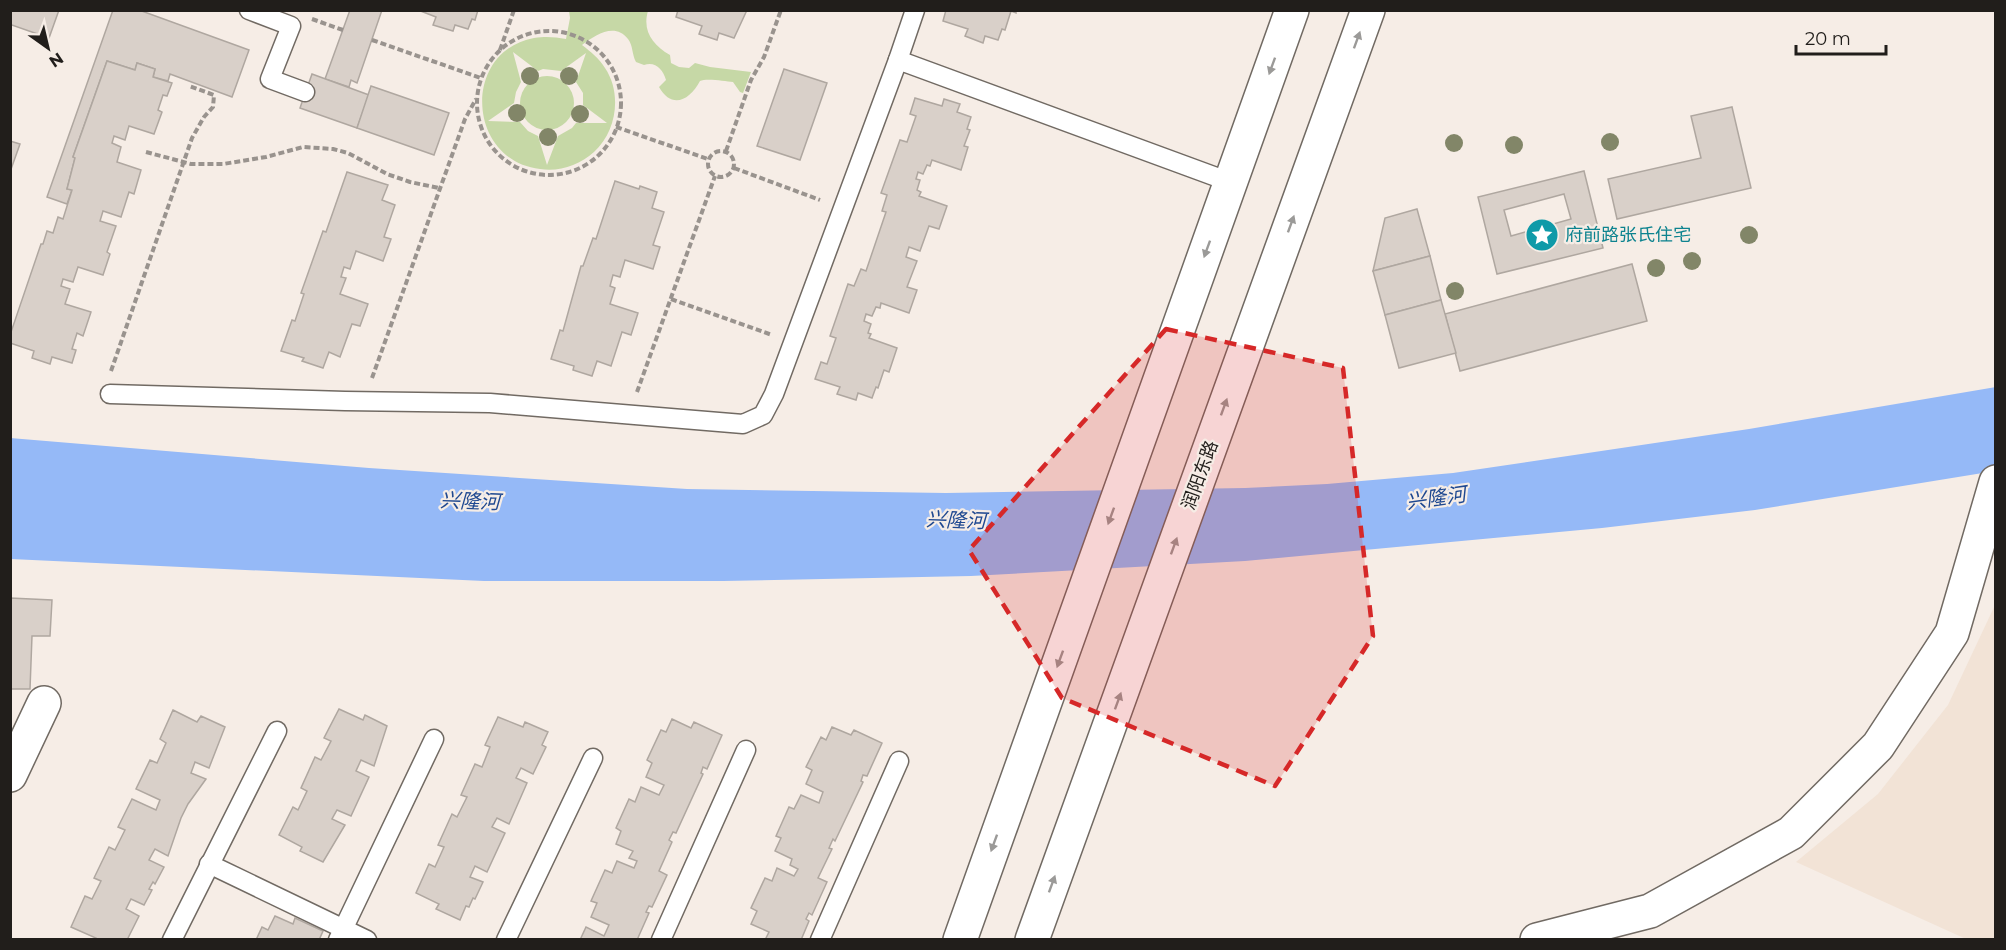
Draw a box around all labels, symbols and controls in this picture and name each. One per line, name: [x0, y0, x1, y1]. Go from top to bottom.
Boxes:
north arrow: [18, 18, 78, 78]
scale bar: [1796, 18, 1886, 56]
text: 20 m: [1805, 28, 1851, 50]
one-way arrow: [1353, 31, 1362, 49]
text: N: [45, 49, 67, 72]
one-way arrow: [1267, 57, 1277, 75]
one-way arrow: [1286, 215, 1296, 233]
place icon: 府前路张氏住宅: [1524, 217, 1560, 253]
place label: 府前路张氏住宅: [1565, 224, 1691, 246]
one-way arrow: [1201, 240, 1211, 258]
one-way arrow: [1220, 398, 1230, 416]
street label: 润阳东路: [1177, 437, 1223, 513]
water label: 兴隆河: [1405, 481, 1471, 514]
water label: 兴隆河: [440, 488, 504, 514]
water label: 兴隆河: [926, 507, 990, 533]
one-way arrow: [1106, 507, 1116, 525]
one-way arrow: [1170, 536, 1180, 554]
one-way arrow: [1054, 650, 1064, 668]
one-way arrow: [1114, 692, 1123, 710]
one-way arrow: [989, 834, 999, 852]
one-way arrow: [1047, 875, 1057, 893]

